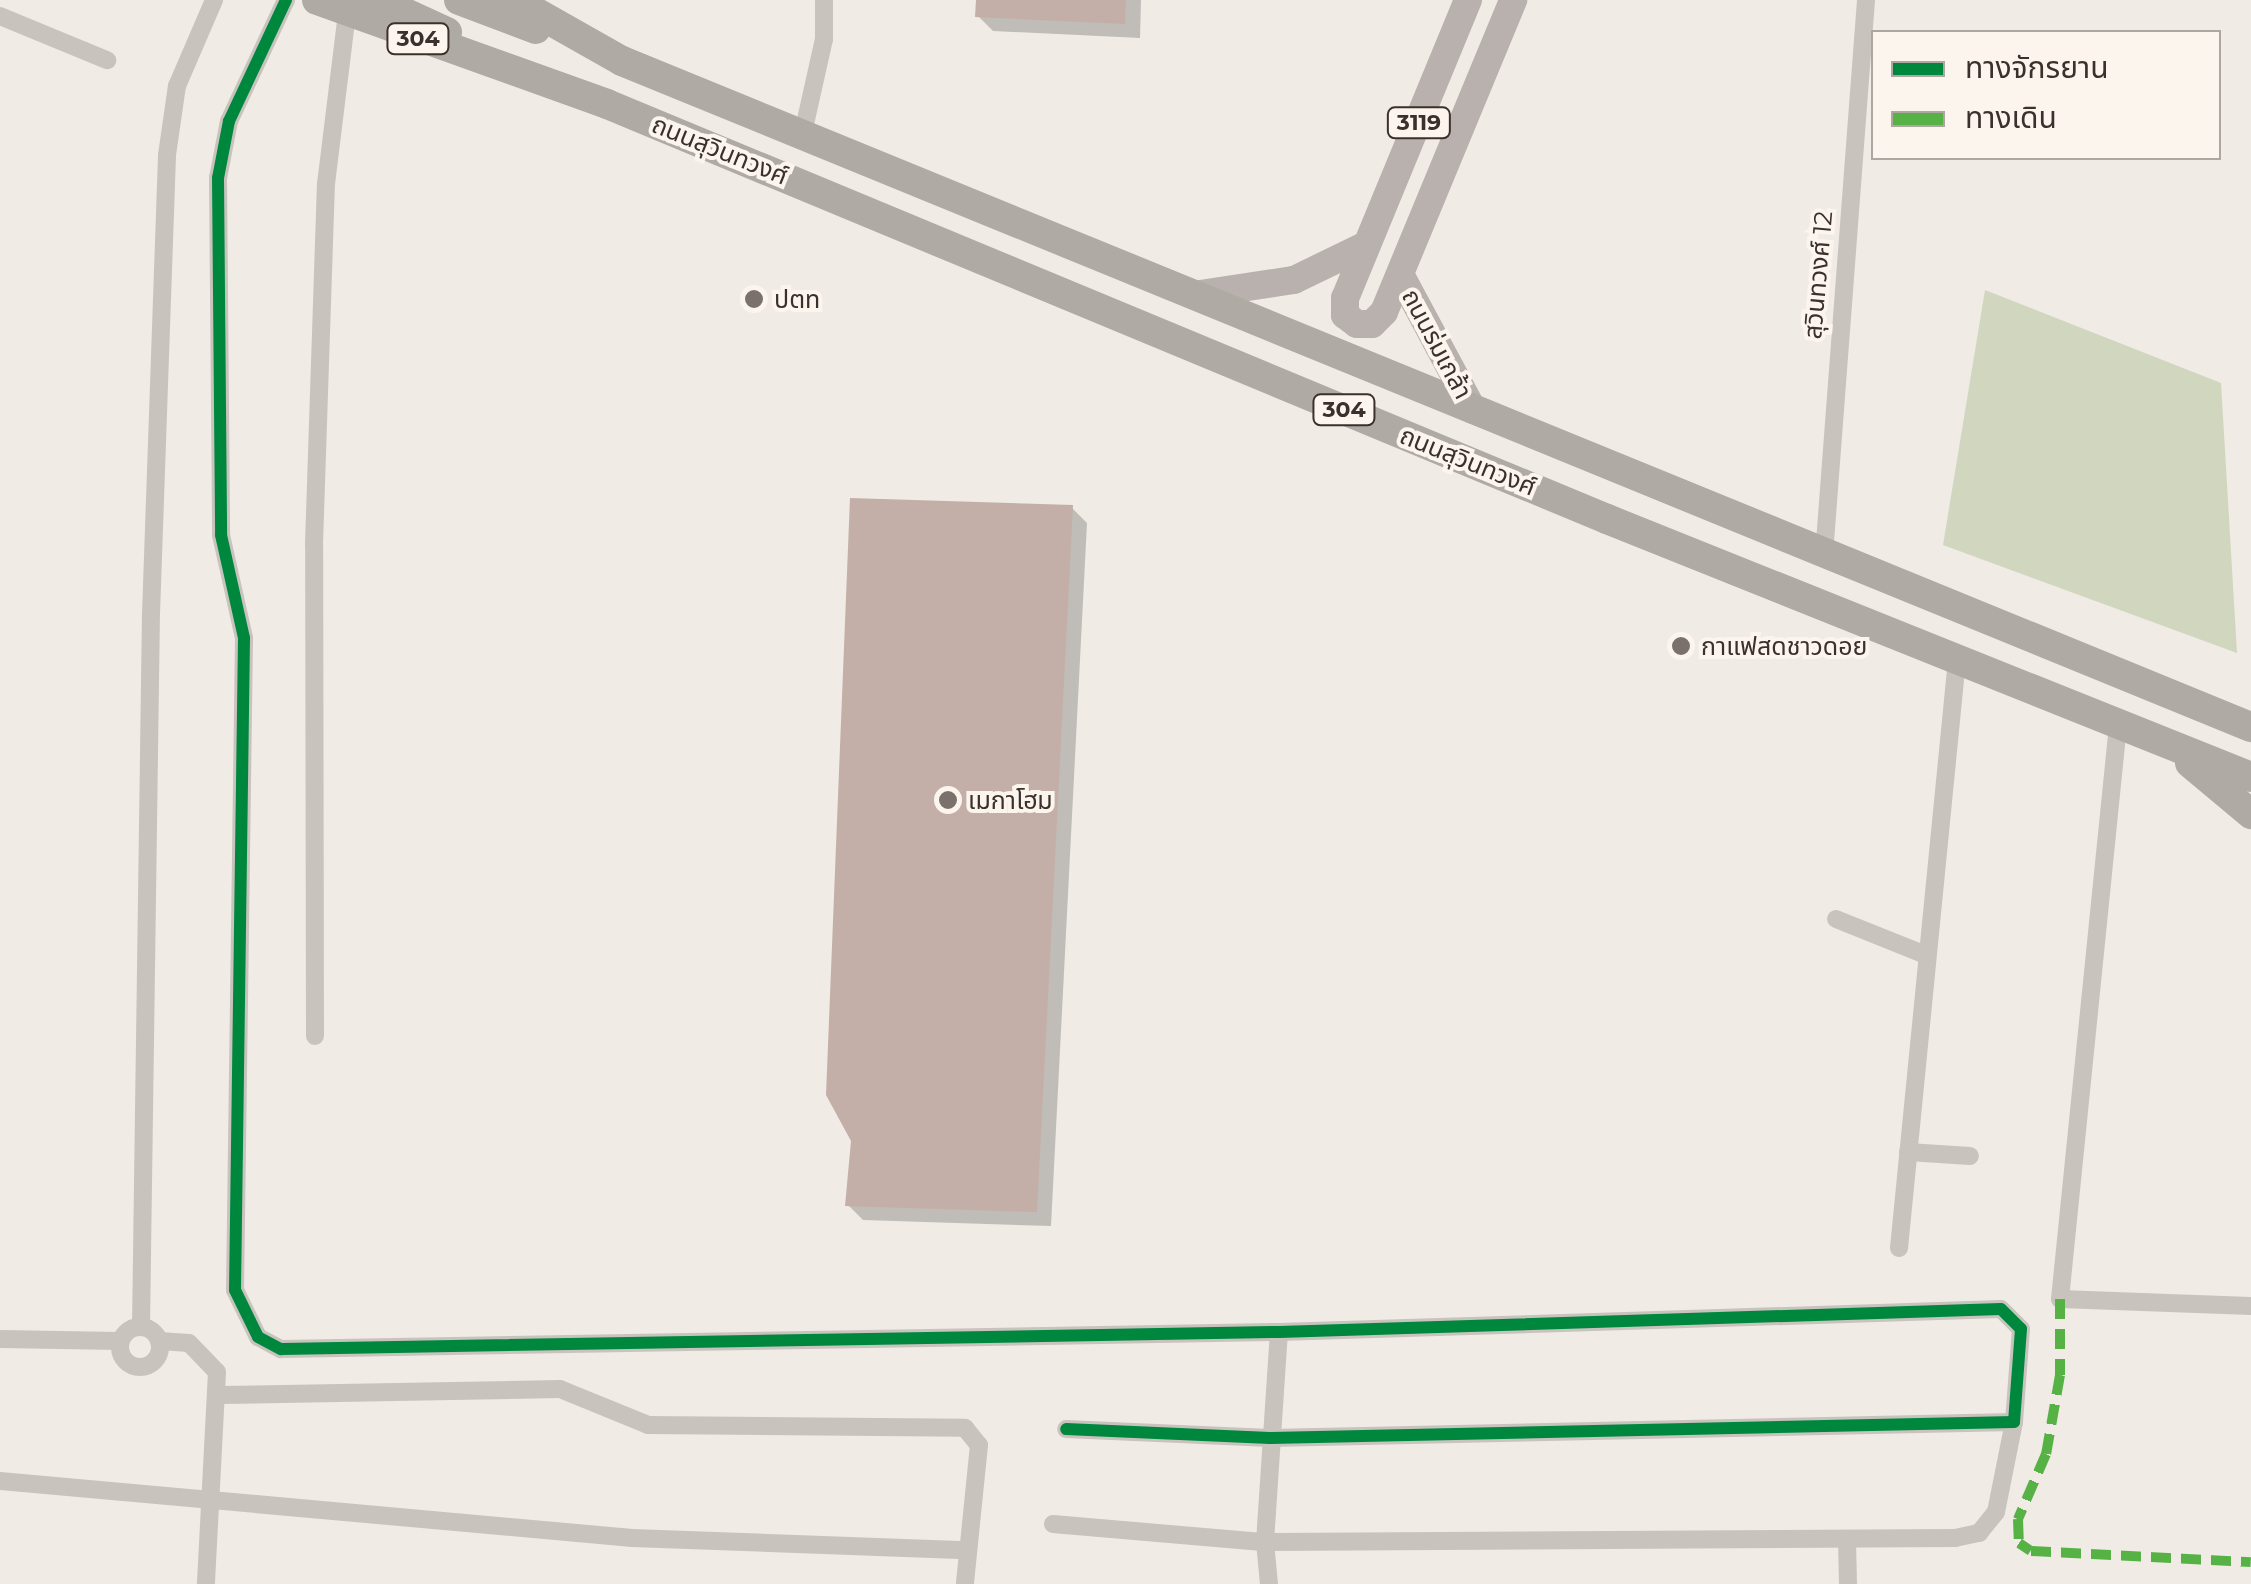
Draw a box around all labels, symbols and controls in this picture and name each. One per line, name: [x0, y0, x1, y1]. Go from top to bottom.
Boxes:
road number: 304: [386, 22, 450, 56]
legend: [1871, 30, 2221, 160]
text: ทางจักรยาน: [1965, 49, 2109, 86]
text: ทางเดิน: [1965, 99, 2057, 136]
road number: 3119: [1386, 106, 1452, 140]
street label: ถนนสุวินทวงศ์: [647, 109, 793, 191]
street label: สุวินทวงศ์ 12: [1797, 210, 1839, 340]
place label: ปตท: [774, 284, 820, 314]
street label: ถนนร่มเกล้า: [1396, 284, 1478, 404]
marker: ปตท: [743, 288, 765, 310]
road number: 304: [1312, 393, 1376, 427]
street label: ถนนสุวินทวงศ์: [1395, 420, 1541, 502]
place label: กาแฟสดชาวดอย: [1701, 631, 1867, 661]
marker: กาแฟสดชาวดอย: [1670, 635, 1692, 657]
place label: เมกาโฮม: [968, 785, 1053, 815]
marker: เมกาโฮม: [937, 789, 959, 811]

